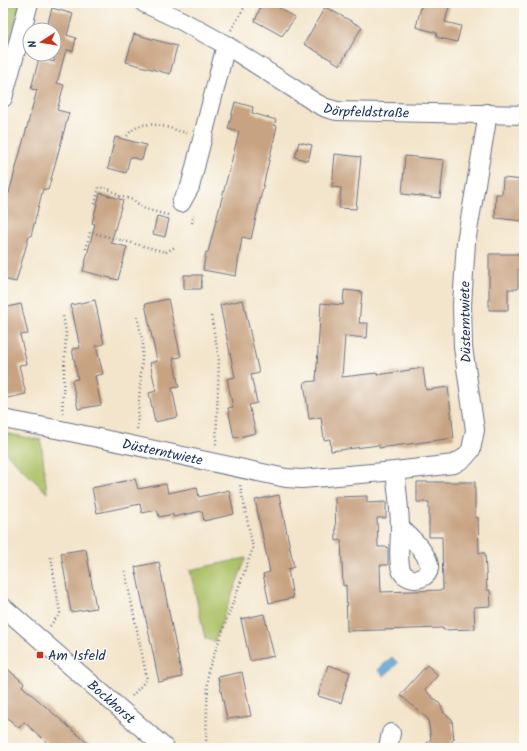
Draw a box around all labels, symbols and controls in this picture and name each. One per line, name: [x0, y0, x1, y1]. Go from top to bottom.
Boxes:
north arrow: [22, 22, 62, 62]
text: N: [24, 39, 43, 49]
street label: Dörpfeldstraße: [321, 98, 410, 125]
street label: Düsterntwiete: [454, 280, 478, 363]
street label: Düsterntwiete: [120, 433, 205, 472]
place label: Am Isfeld: [48, 645, 107, 667]
marker: Am Isfeld: [35, 650, 45, 660]
street label: Bockhorst: [82, 675, 140, 730]

